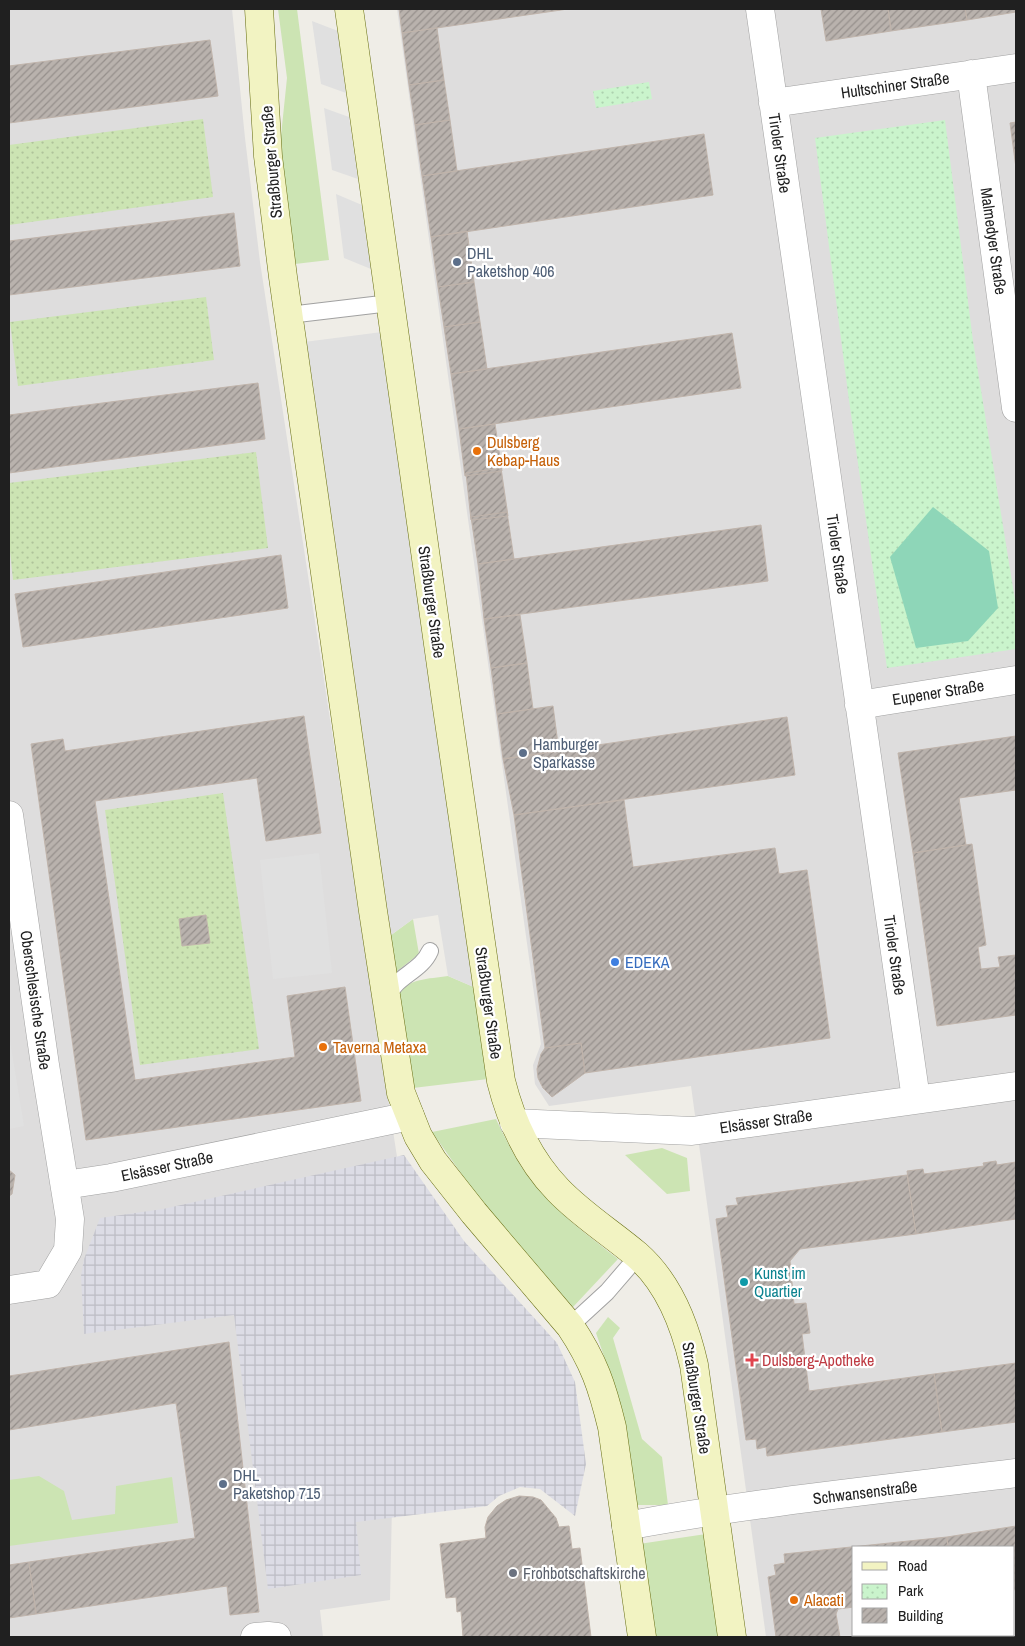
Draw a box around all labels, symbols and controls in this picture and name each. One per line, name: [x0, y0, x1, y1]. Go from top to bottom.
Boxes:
street label: Hultschiner Straße: [839, 66, 951, 104]
street label: Straßburger Straße: [255, 105, 287, 219]
street label: Tiroler Straße: [763, 112, 797, 194]
street label: Malmedyer Straße: [976, 186, 1012, 296]
place label: DHL Paketshop 406: [467, 242, 555, 282]
marker: DHL Paketshop 406: [451, 256, 463, 268]
place label: Dulsberg Kebap-Haus: [487, 431, 560, 471]
marker: Dulsberg Kebap-Haus: [471, 445, 483, 457]
street label: Tiroler Straße: [821, 513, 855, 595]
street label: Straßburger Straße: [413, 545, 451, 659]
street label: Eupener Straße: [891, 674, 985, 710]
place label: Hamburger Sparkasse: [533, 733, 599, 773]
marker: Hamburger Sparkasse: [517, 747, 529, 759]
street label: Tiroler Straße: [878, 914, 912, 996]
street label: Oberschlesische Straße: [15, 929, 57, 1071]
street label: Straßburger Straße: [470, 946, 508, 1060]
place label: EDEKA: [625, 951, 670, 973]
marker: EDEKA: [609, 956, 621, 968]
place label: Taverna Metaxa: [333, 1036, 427, 1058]
marker: Taverna Metaxa: [317, 1041, 329, 1053]
street label: Elsässer Straße: [718, 1104, 814, 1138]
street label: Elsässer Straße: [119, 1146, 215, 1186]
place label: Kunst im Quartier: [754, 1262, 806, 1302]
marker: Kunst im Quartier: [738, 1276, 750, 1288]
street label: Straßburger Straße: [677, 1340, 717, 1456]
place label: Dulsberg-Apotheke: [762, 1349, 874, 1371]
marker: Dulsberg-Apotheke: [746, 1354, 758, 1366]
place label: DHL Paketshop 715: [233, 1464, 321, 1504]
street label: Schwansenstraße: [812, 1475, 918, 1509]
marker: DHL Paketshop 715: [217, 1478, 229, 1490]
legend: [852, 1546, 1015, 1636]
text: Road: [898, 1555, 927, 1576]
place label: Frohbotschaftskirche: [523, 1562, 646, 1584]
marker: Frohbotschaftskirche: [507, 1567, 519, 1579]
text: Park: [898, 1580, 924, 1601]
place label: Alacati: [803, 1589, 844, 1611]
marker: Alacati: [788, 1594, 800, 1606]
text: Building: [898, 1605, 943, 1626]

